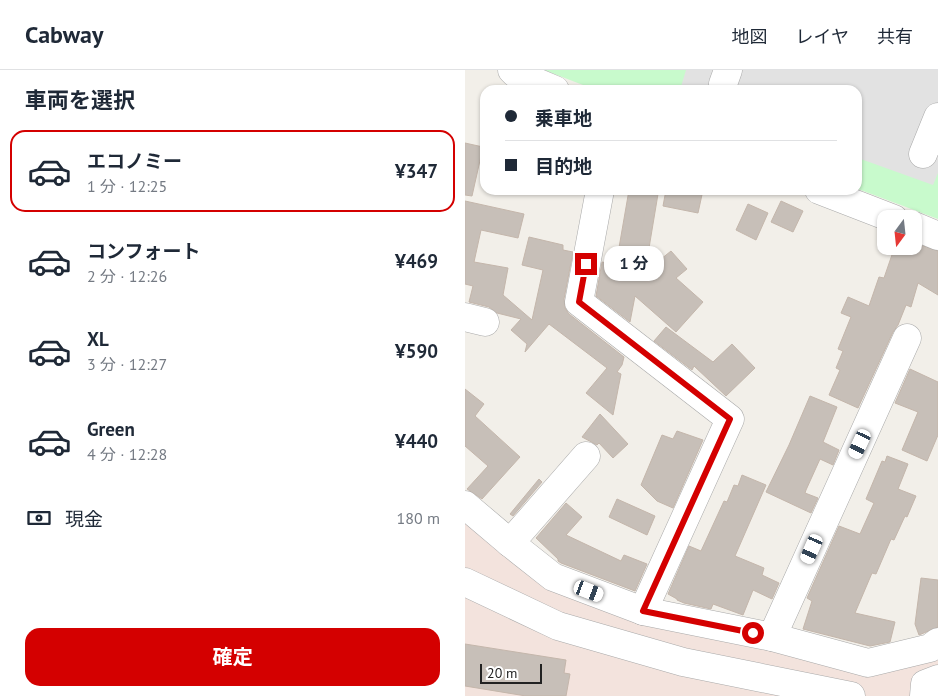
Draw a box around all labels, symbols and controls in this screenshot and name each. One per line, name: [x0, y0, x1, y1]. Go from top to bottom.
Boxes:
text: Cabway: [25, 19, 103, 50]
text: 地図: [732, 25, 768, 48]
text: レイヤ: [796, 25, 849, 48]
text: 共有: [877, 25, 913, 48]
text: 車両を選択: [25, 86, 135, 114]
text: 乗車地: [535, 106, 592, 130]
icon: car: [27, 149, 72, 194]
text: エコノミー: [87, 149, 182, 173]
text: 目的地: [535, 154, 592, 178]
text: ¥347: [395, 159, 438, 183]
text: 1 分 · 12:25: [87, 176, 167, 196]
north arrow: [877, 210, 923, 255]
map controls: [877, 210, 922, 255]
icon: car: [27, 239, 72, 284]
text: コンフォート: [87, 239, 200, 263]
callout: 1 分: [603, 246, 663, 282]
text: ¥469: [395, 249, 438, 273]
route end: [575, 253, 597, 275]
text: 1 分: [619, 253, 649, 273]
text: 2 分 · 12:26: [87, 266, 167, 286]
text: XL: [87, 327, 109, 351]
icon: car: [27, 329, 72, 374]
text: ¥590: [395, 339, 438, 363]
text: 3 分 · 12:27: [87, 354, 167, 374]
text: Green: [87, 417, 135, 441]
icon: car: [27, 419, 72, 464]
car: [846, 427, 873, 461]
text: ¥440: [395, 429, 438, 453]
text: 4 分 · 12:28: [87, 444, 167, 464]
icon: cash: [25, 504, 53, 532]
text: 現金: [65, 507, 103, 531]
text: 180 m: [397, 508, 440, 528]
car: [799, 532, 824, 566]
car: [572, 579, 605, 603]
route start: [742, 622, 764, 644]
button: 確定: [25, 628, 440, 686]
scale bar: [480, 661, 543, 684]
text: 20 m: [487, 664, 517, 682]

